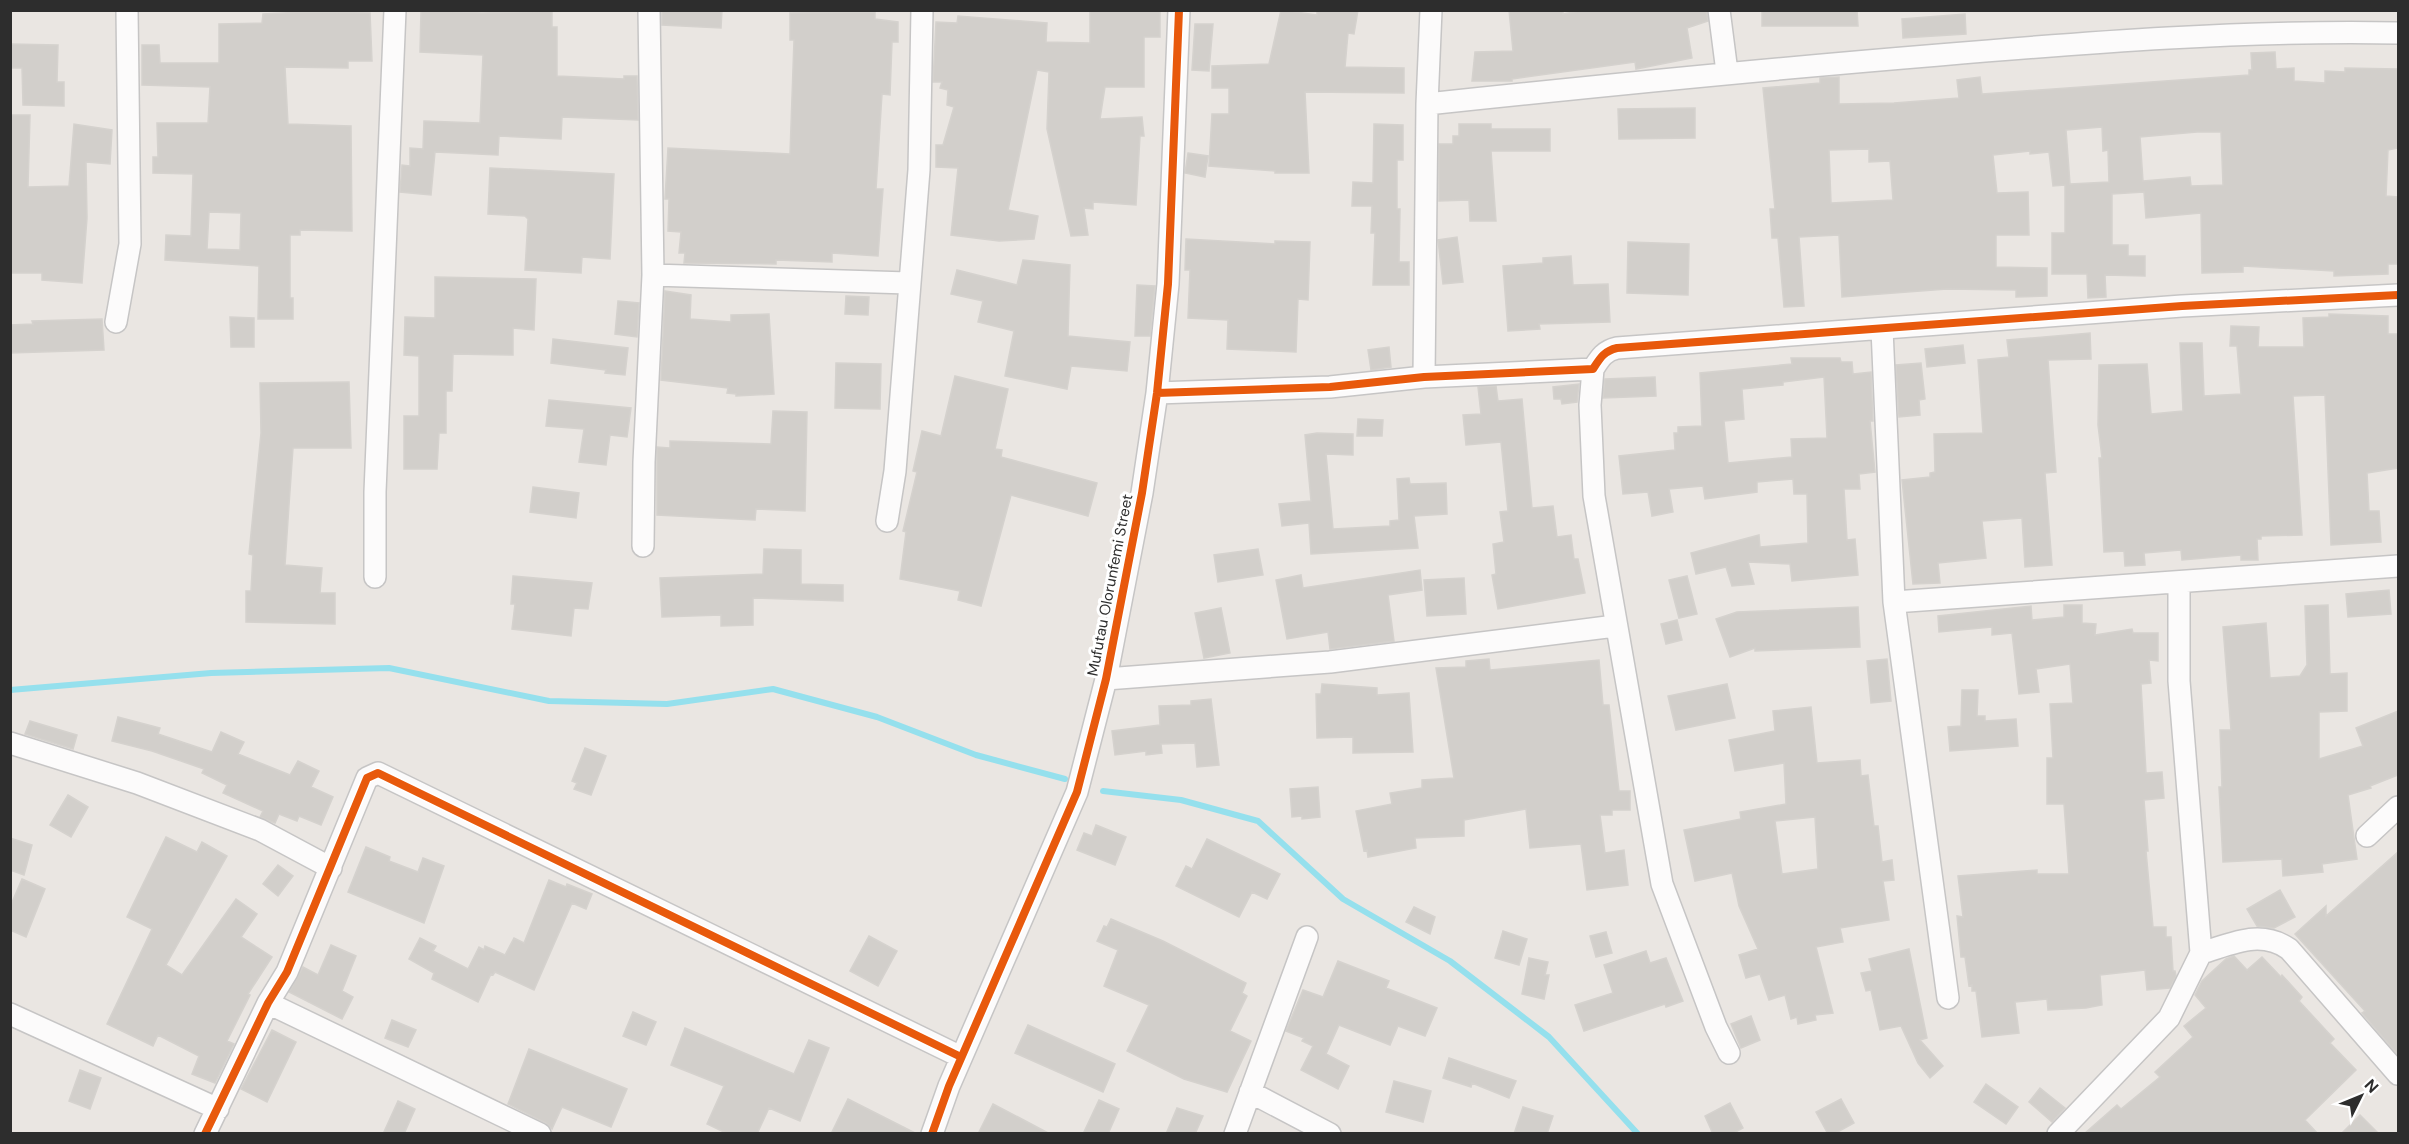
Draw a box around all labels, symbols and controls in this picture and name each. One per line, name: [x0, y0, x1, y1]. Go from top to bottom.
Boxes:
street label: Mufutau Olorunfemi Street: [1083, 492, 1137, 678]
north arrow: [2331, 1066, 2391, 1126]
text: N: [2360, 1075, 2383, 1098]

